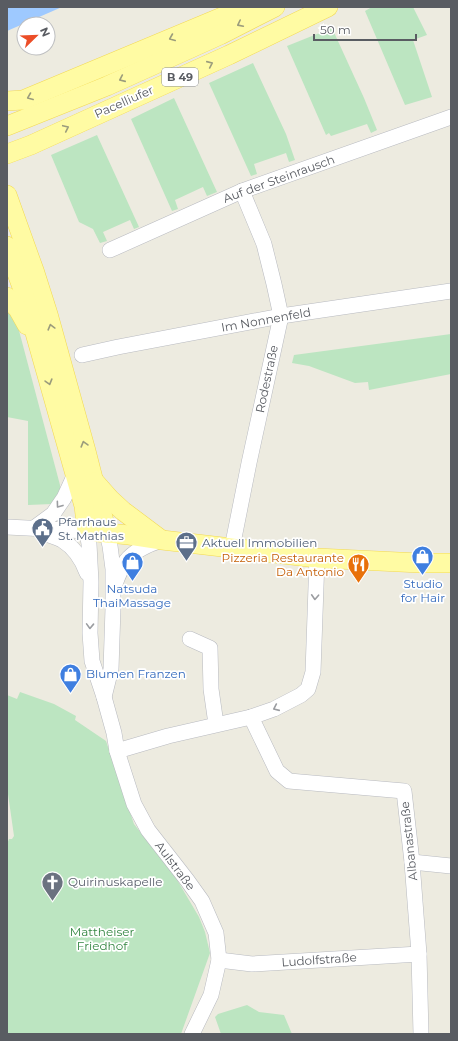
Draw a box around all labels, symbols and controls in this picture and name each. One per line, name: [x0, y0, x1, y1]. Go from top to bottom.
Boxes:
north arrow: [16, 16, 56, 56]
scale bar: [314, 16, 416, 42]
one-way arrow: [237, 20, 244, 27]
text: 50 m: [320, 22, 351, 37]
text: N: [37, 25, 53, 39]
one-way arrow: [168, 33, 176, 41]
one-way arrow: [207, 60, 214, 68]
road number: B 49: [162, 68, 198, 86]
one-way arrow: [118, 74, 126, 82]
street label: Pacelliufer: [92, 82, 156, 121]
one-way arrow: [27, 92, 34, 100]
one-way arrow: [63, 125, 70, 133]
street label: Auf der Steinrausch: [221, 151, 337, 206]
street label: Im Nonnenfeld: [220, 304, 312, 335]
one-way arrow: [47, 324, 56, 331]
street label: Rodestraße: [252, 344, 281, 414]
one-way arrow: [44, 378, 53, 385]
one-way arrow: [80, 440, 88, 447]
one-way arrow: [56, 501, 64, 508]
place label: Pfarrhaus St. Mathias: [58, 514, 124, 543]
public building icon: Pfarrhaus St. Mathias: [30, 516, 56, 549]
office icon: Aktuell Immobilien: [174, 530, 200, 563]
place label: Aktuell Immobilien: [202, 535, 317, 550]
shop icon: Studio for Hair: [410, 544, 436, 577]
shop icon: Natsuda ThaiMassage: [119, 549, 145, 582]
place label: Pizzeria Restaurante Da Antonio: [222, 550, 344, 579]
restaurant icon: Pizzeria Restaurante Da Antonio: [346, 552, 372, 585]
place label: Studio for Hair: [401, 576, 445, 605]
place label: Natsuda ThaiMassage: [93, 581, 171, 610]
one-way arrow: [311, 594, 320, 600]
one-way arrow: [86, 623, 94, 629]
shop icon: Blumen Franzen: [57, 661, 83, 694]
place label: Blumen Franzen: [86, 666, 186, 681]
one-way arrow: [273, 703, 280, 711]
street label: Albanastraße: [397, 801, 420, 881]
street label: Aulstraße: [152, 838, 199, 893]
church icon: Quirinuskapelle: [40, 869, 66, 902]
place label: Quirinuskapelle: [68, 874, 163, 889]
park label: Mattheiser Friedhof: [70, 924, 134, 953]
street label: Ludolfstraße: [281, 949, 357, 970]

